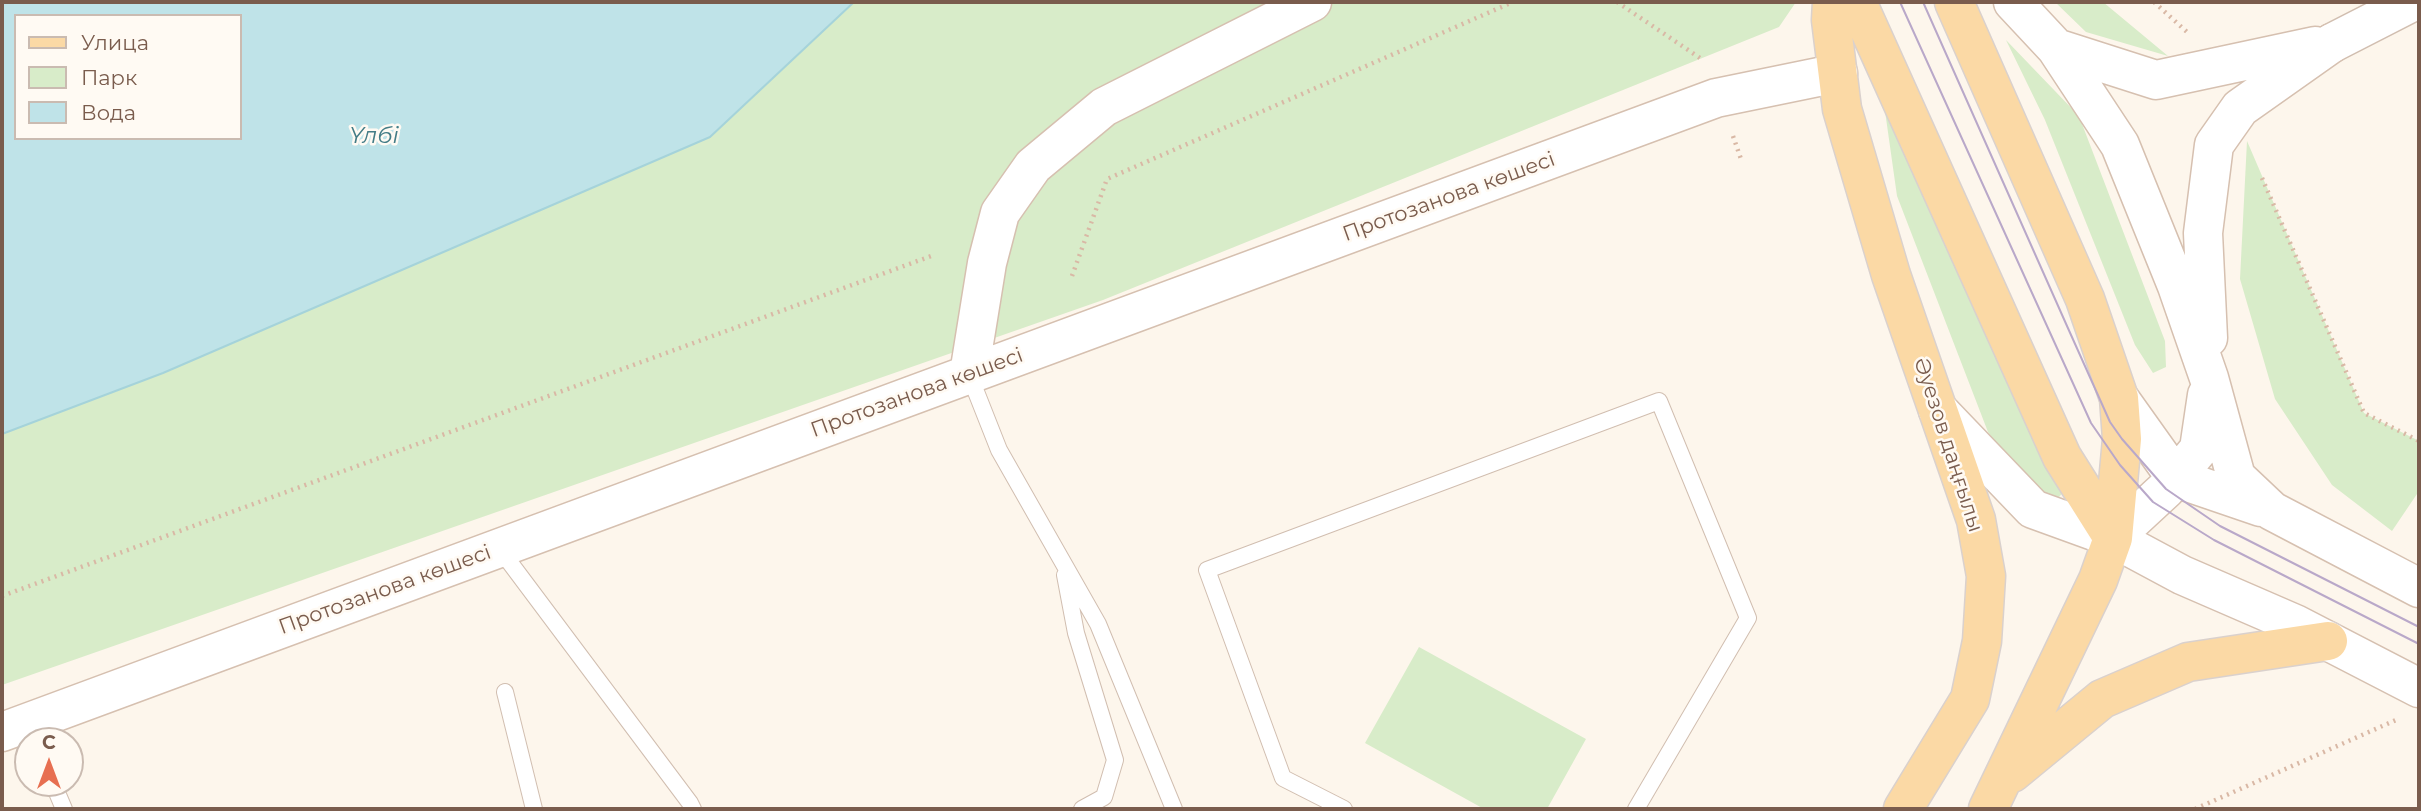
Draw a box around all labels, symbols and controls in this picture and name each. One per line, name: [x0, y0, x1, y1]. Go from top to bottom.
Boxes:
legend: [14, 14, 242, 140]
text: Улица: [81, 30, 149, 55]
text: Парк: [81, 65, 137, 90]
text: Вода: [81, 100, 136, 125]
water label: Үлбі: [349, 122, 399, 150]
street label: Протозанова көшесі: [1339, 147, 1559, 247]
street label: Протозанова көшесі: [807, 343, 1027, 443]
street label: Әуезов даңғылы: [1908, 355, 1988, 535]
street label: Протозанова көшесі: [275, 540, 495, 640]
north arrow: [14, 727, 84, 797]
text: С: [42, 731, 56, 754]

